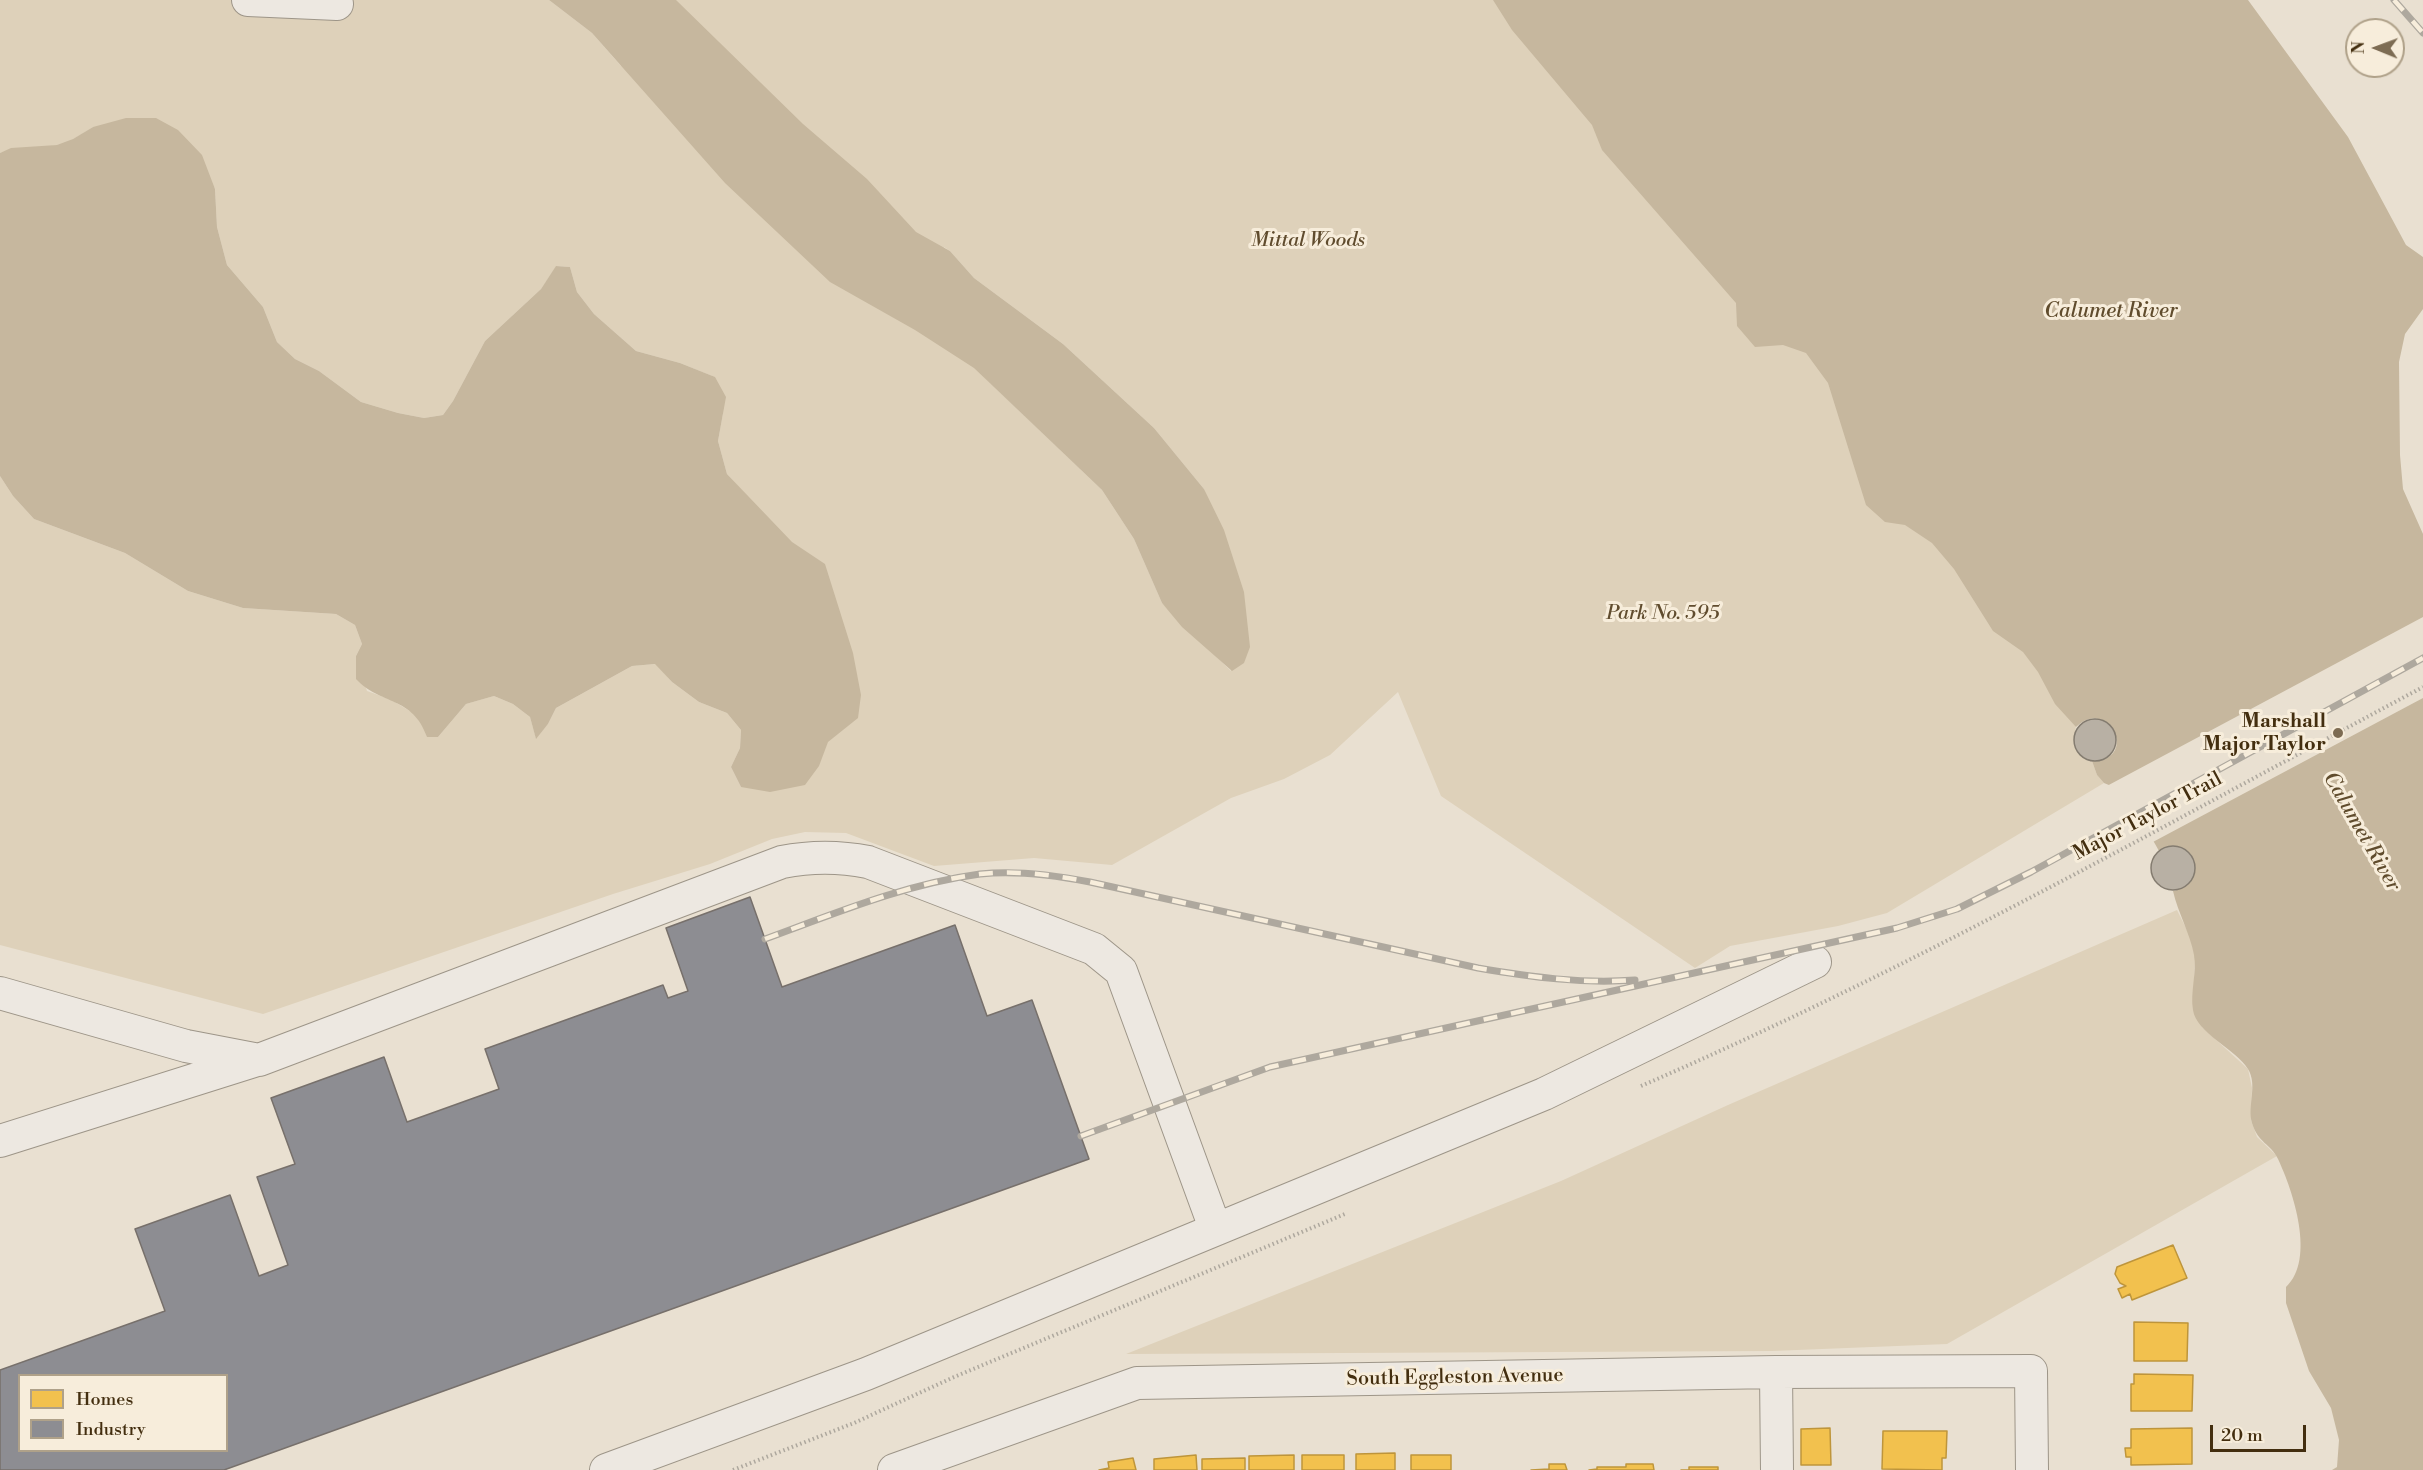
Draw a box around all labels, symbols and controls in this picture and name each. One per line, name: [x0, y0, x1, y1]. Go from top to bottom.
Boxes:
north arrow: [2345, 18, 2405, 78]
text: N: [2349, 41, 2369, 54]
park label: Mittal Woods: [1251, 229, 1365, 253]
water label: Calumet River: [2044, 299, 2178, 325]
park label: Park No. 595: [1606, 602, 1720, 626]
place label: Marshall Major Taylor: [2203, 710, 2326, 757]
marker: Marshall Major Taylor: [2331, 726, 2345, 740]
street label: Major Taylor Trail: [2069, 768, 2227, 866]
water label: Calumet River: [2317, 768, 2405, 896]
street label: South Eggleston Avenue: [1346, 1364, 1564, 1392]
legend: [18, 1374, 228, 1452]
text: Homes: [76, 1388, 133, 1411]
scale bar: [2213, 1413, 2309, 1451]
text: Industry: [76, 1418, 146, 1441]
text: 20 m: [2221, 1424, 2263, 1447]

